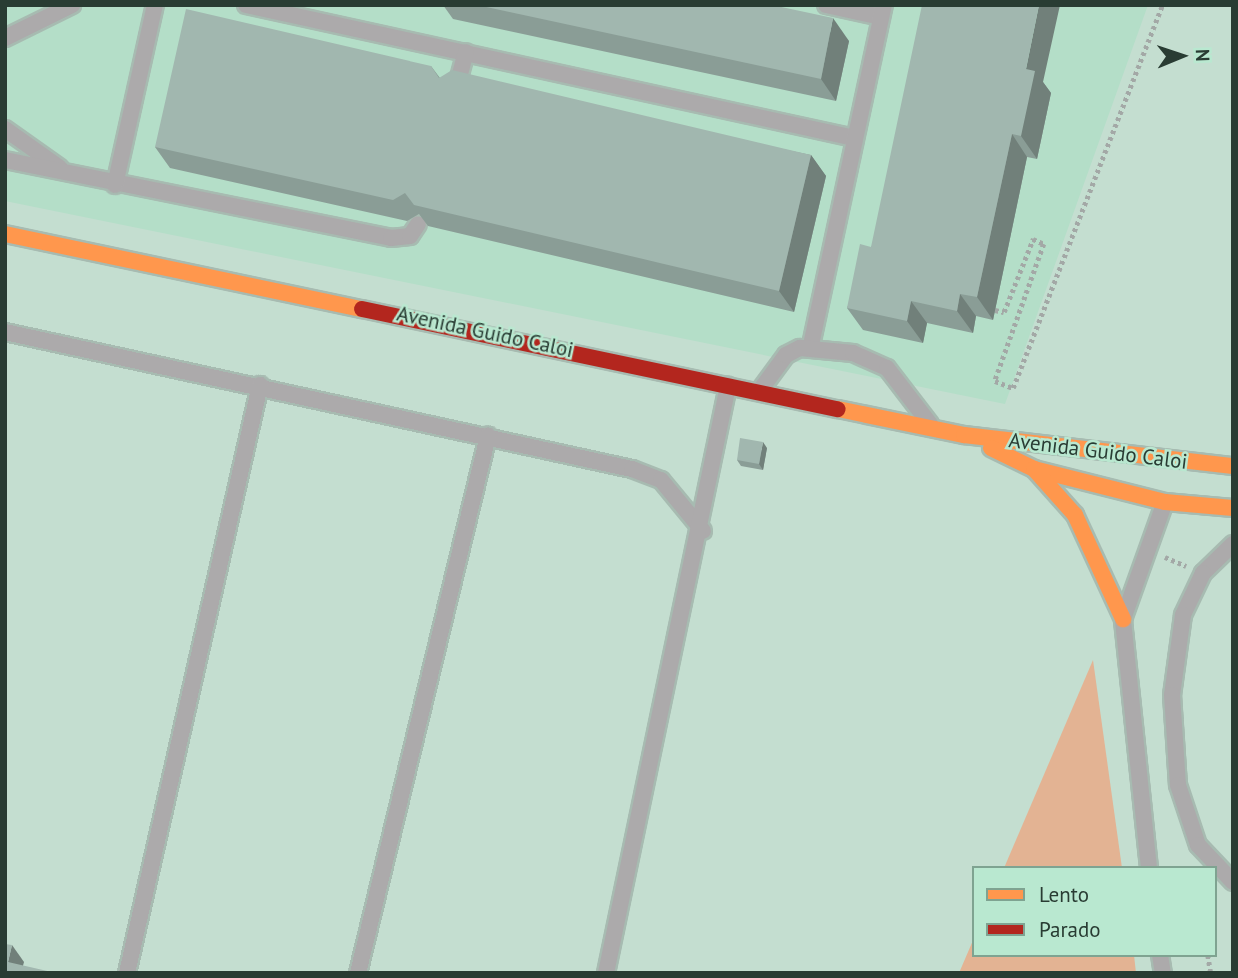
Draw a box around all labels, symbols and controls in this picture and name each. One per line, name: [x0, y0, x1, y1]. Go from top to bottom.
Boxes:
north arrow: [1147, 21, 1217, 91]
text: N: [1191, 49, 1215, 62]
street label: Avenida Guido Caloi: [395, 301, 575, 363]
street label: Avenida Guido Caloi: [1007, 428, 1189, 474]
legend: [972, 866, 1217, 957]
text: Lento: [1039, 881, 1089, 908]
text: Parado: [1039, 916, 1101, 943]

